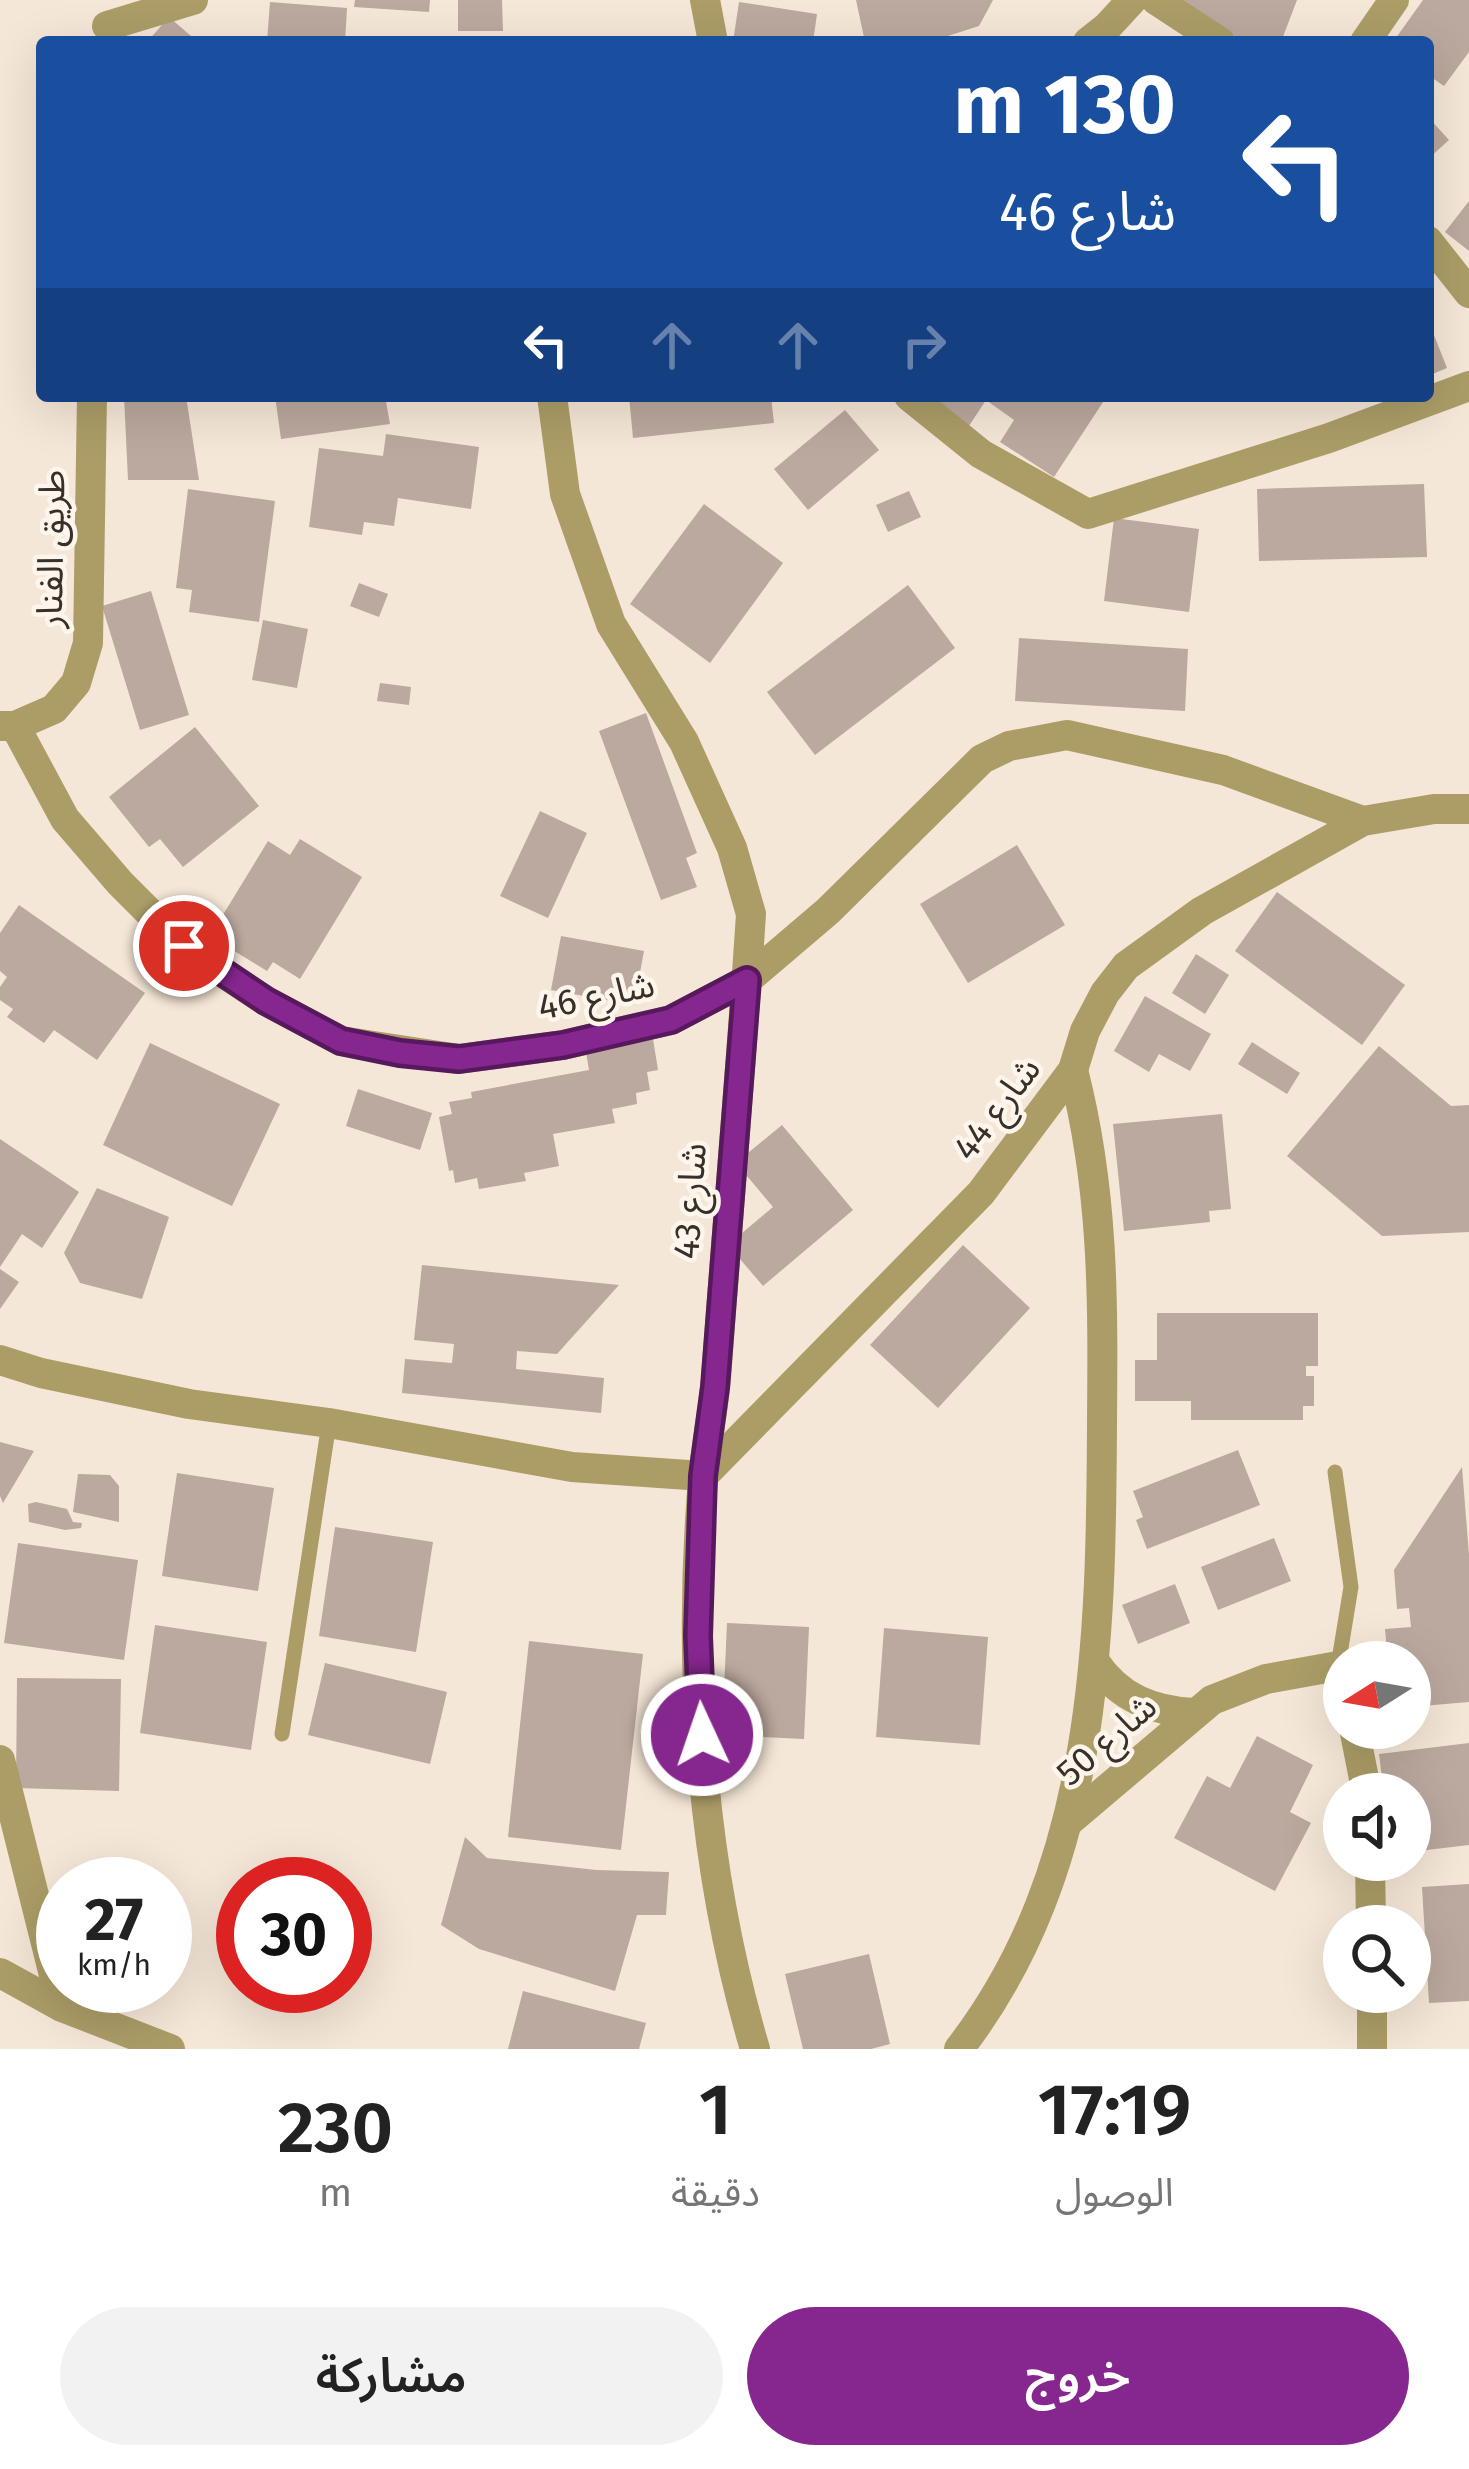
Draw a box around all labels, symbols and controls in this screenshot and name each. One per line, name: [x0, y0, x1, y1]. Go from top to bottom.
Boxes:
text: 130 m: [953, 54, 1176, 155]
icon: left: [1218, 84, 1374, 240]
text: شارع 46: [999, 180, 1176, 244]
icon: left: [513, 312, 579, 378]
icon: ahead: [639, 312, 705, 378]
icon: ahead: [765, 312, 831, 378]
icon: right: [891, 312, 957, 378]
street label: طريق الفنار: [28, 469, 74, 630]
pin: [133, 895, 235, 997]
icon: arrive: [151, 913, 217, 979]
street label: شارع 46: [534, 962, 659, 1034]
street label: شارع 44: [944, 1048, 1053, 1171]
street label: شارع 43: [664, 1142, 720, 1261]
north arrow: [1323, 1641, 1431, 1749]
map controls: [1323, 1641, 1431, 2013]
position arrow: [639, 1672, 765, 1798]
street label: شارع 50: [1048, 1684, 1168, 1798]
button: sound: [1323, 1773, 1431, 1881]
speed limit sign: 30: [216, 1857, 372, 2013]
text: 27: [85, 1884, 143, 1956]
button: search: [1323, 1905, 1431, 2013]
text: km/h: [77, 1947, 151, 1983]
text: 1: [699, 2067, 732, 2153]
text: 17:19: [1038, 2067, 1191, 2153]
text: 230: [278, 2085, 393, 2171]
text: m: [319, 2170, 352, 2216]
text: دقيقة: [671, 2170, 760, 2216]
text: الوصول: [1055, 2170, 1174, 2216]
button: مشاركة: [60, 2307, 723, 2445]
button: خروج: [747, 2307, 1409, 2445]

